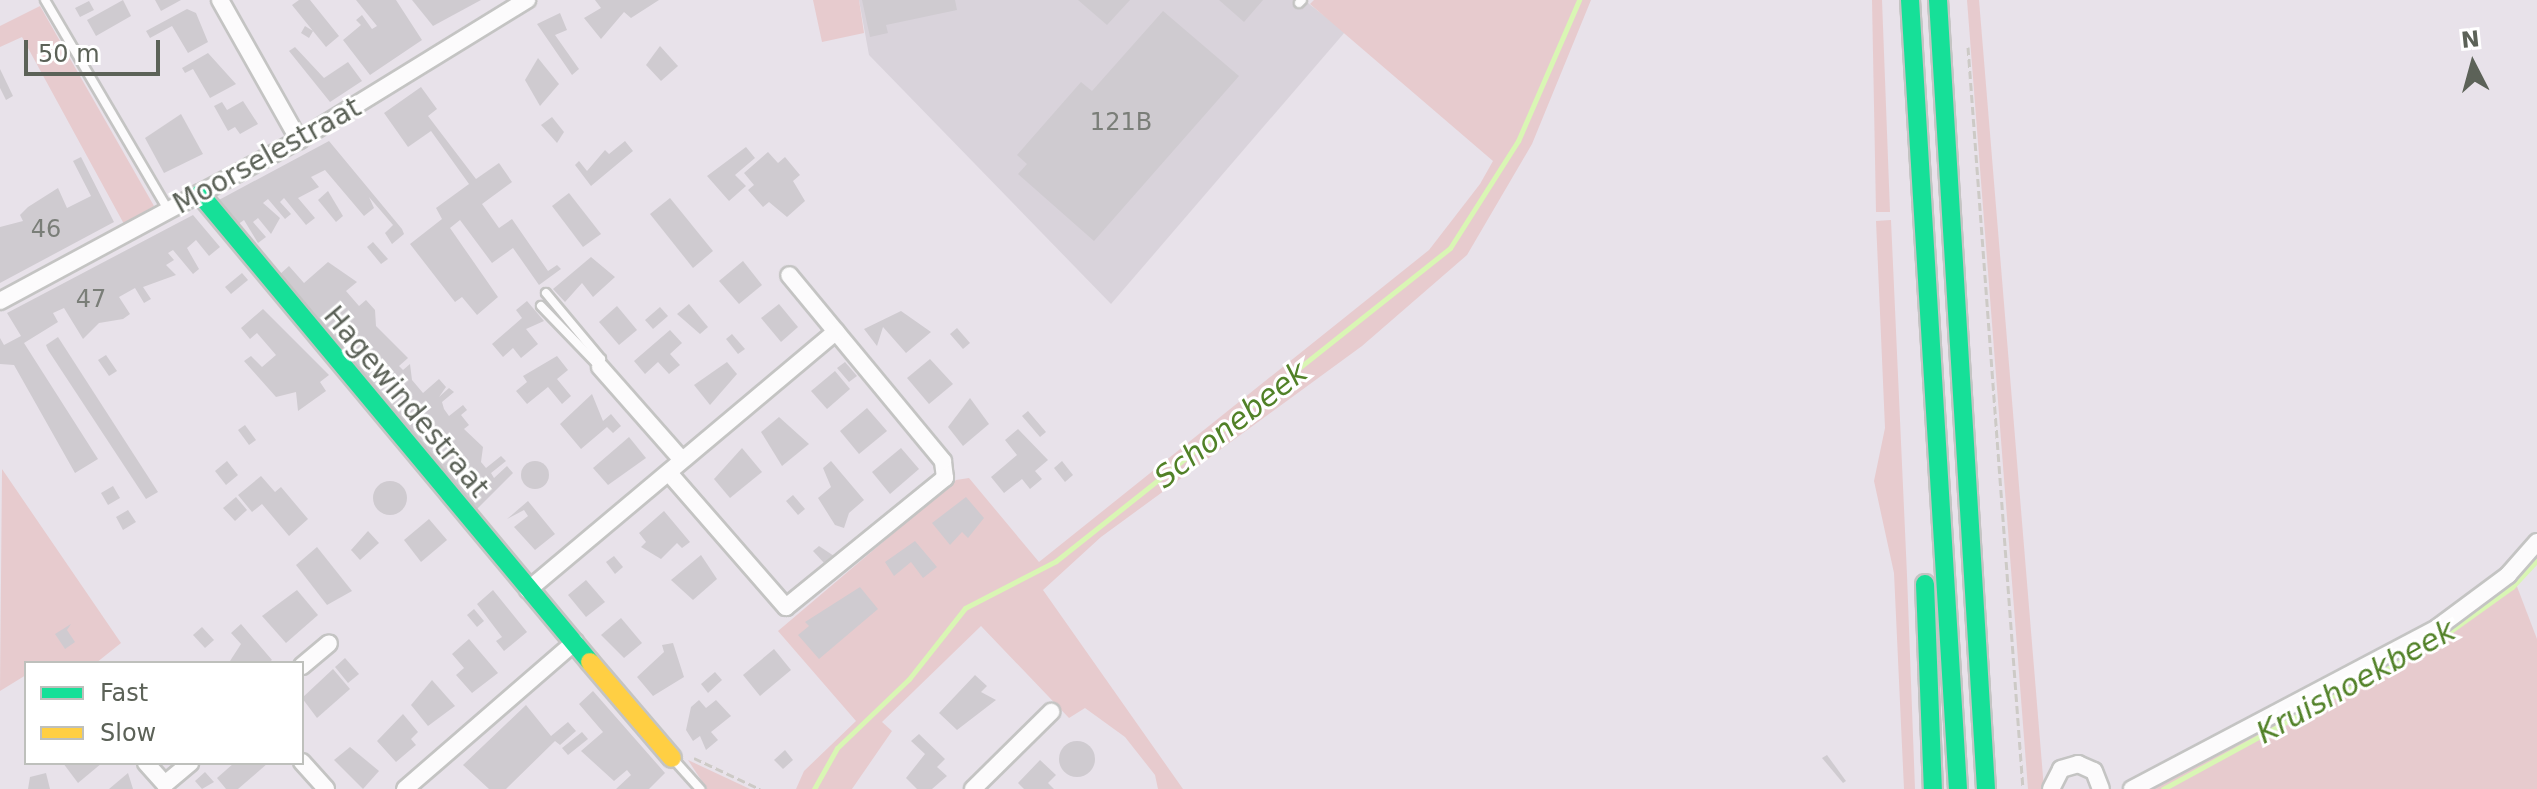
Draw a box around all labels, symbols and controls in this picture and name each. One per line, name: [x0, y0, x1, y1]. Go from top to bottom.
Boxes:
scale bar: [28, 24, 164, 74]
north arrow: [2433, 24, 2513, 104]
text: N: [2460, 26, 2481, 53]
text: 50 m: [38, 40, 100, 68]
street label: Moorselestraat: [167, 91, 367, 221]
house number: 121B: [1090, 109, 1152, 137]
house number: 46: [31, 216, 61, 244]
house number: 47: [76, 286, 106, 314]
street label: Hagewindestraat: [316, 300, 496, 504]
water label: Schonebeek: [1148, 354, 1314, 496]
water label: Kruishoekbeek: [2250, 613, 2462, 751]
legend: [24, 661, 304, 765]
text: Fast: [100, 679, 148, 707]
text: Slow: [100, 719, 156, 747]

